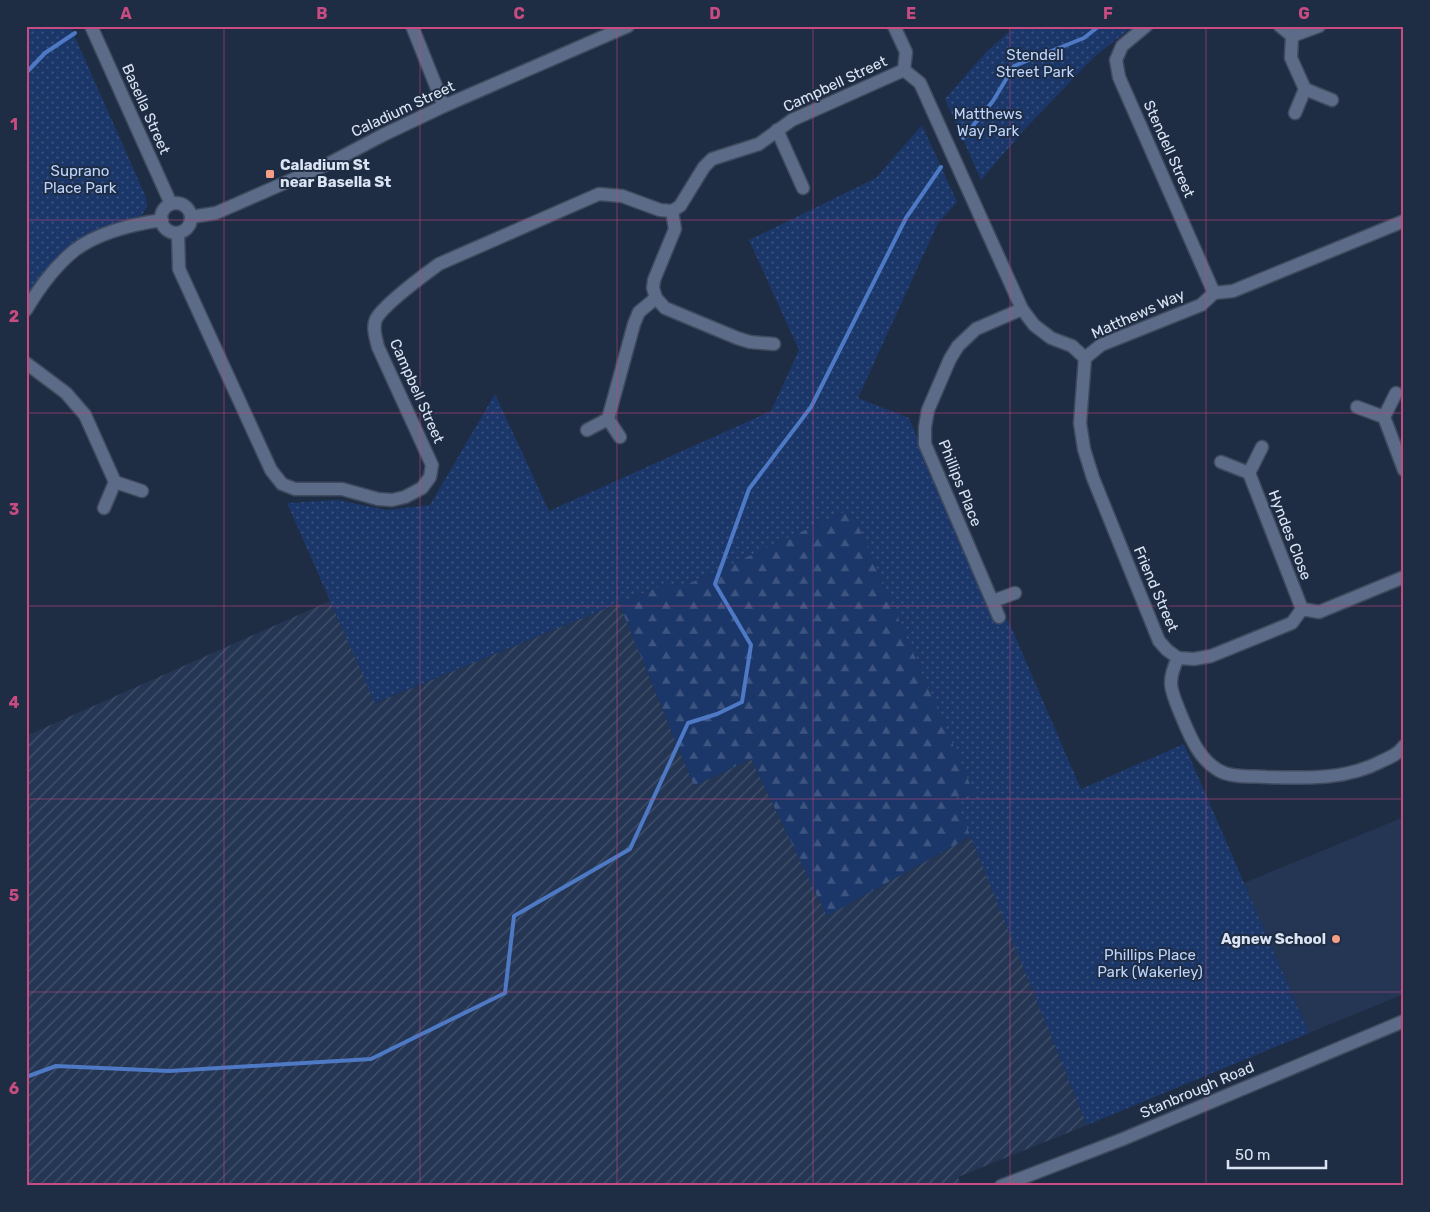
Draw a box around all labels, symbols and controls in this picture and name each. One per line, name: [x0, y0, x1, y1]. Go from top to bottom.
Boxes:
text: A: [120, 4, 132, 23]
text: B: [316, 4, 328, 23]
text: C: [513, 4, 525, 23]
text: D: [709, 4, 721, 23]
text: E: [906, 4, 916, 23]
text: F: [1103, 4, 1113, 23]
text: G: [1298, 4, 1310, 23]
park label: Stendell Street Park: [996, 46, 1074, 81]
street label: Campbell Street: [780, 52, 890, 116]
street label: Basella Street: [118, 61, 174, 157]
street label: Caladium Street: [348, 77, 458, 141]
street label: Stendell Street: [1140, 98, 1198, 200]
park label: Matthews Way Park: [954, 105, 1023, 140]
text: 1: [10, 115, 18, 134]
place label: Caladium St near Basella St: [280, 156, 391, 191]
park label: Suprano Place Park: [43, 162, 117, 197]
marker: Caladium St near Basella St: [264, 168, 276, 180]
street label: Matthews Way: [1089, 285, 1187, 343]
text: 2: [9, 307, 19, 326]
street label: Campbell Street: [386, 336, 448, 446]
street label: Phillips Place: [934, 437, 986, 529]
street label: Hyndes Close: [1265, 487, 1315, 583]
text: 3: [9, 500, 19, 519]
street label: Friend Street: [1130, 543, 1182, 635]
text: 4: [9, 693, 20, 712]
text: 5: [9, 886, 19, 905]
place label: Agnew School: [1221, 930, 1326, 948]
marker: Agnew School: [1330, 933, 1342, 945]
park label: Phillips Place Park (Wakerley): [1097, 946, 1203, 981]
street label: Stanbrough Road: [1137, 1058, 1257, 1122]
text: 6: [9, 1079, 19, 1098]
scale bar: [1228, 1137, 1325, 1169]
text: 50 m: [1235, 1146, 1270, 1164]

